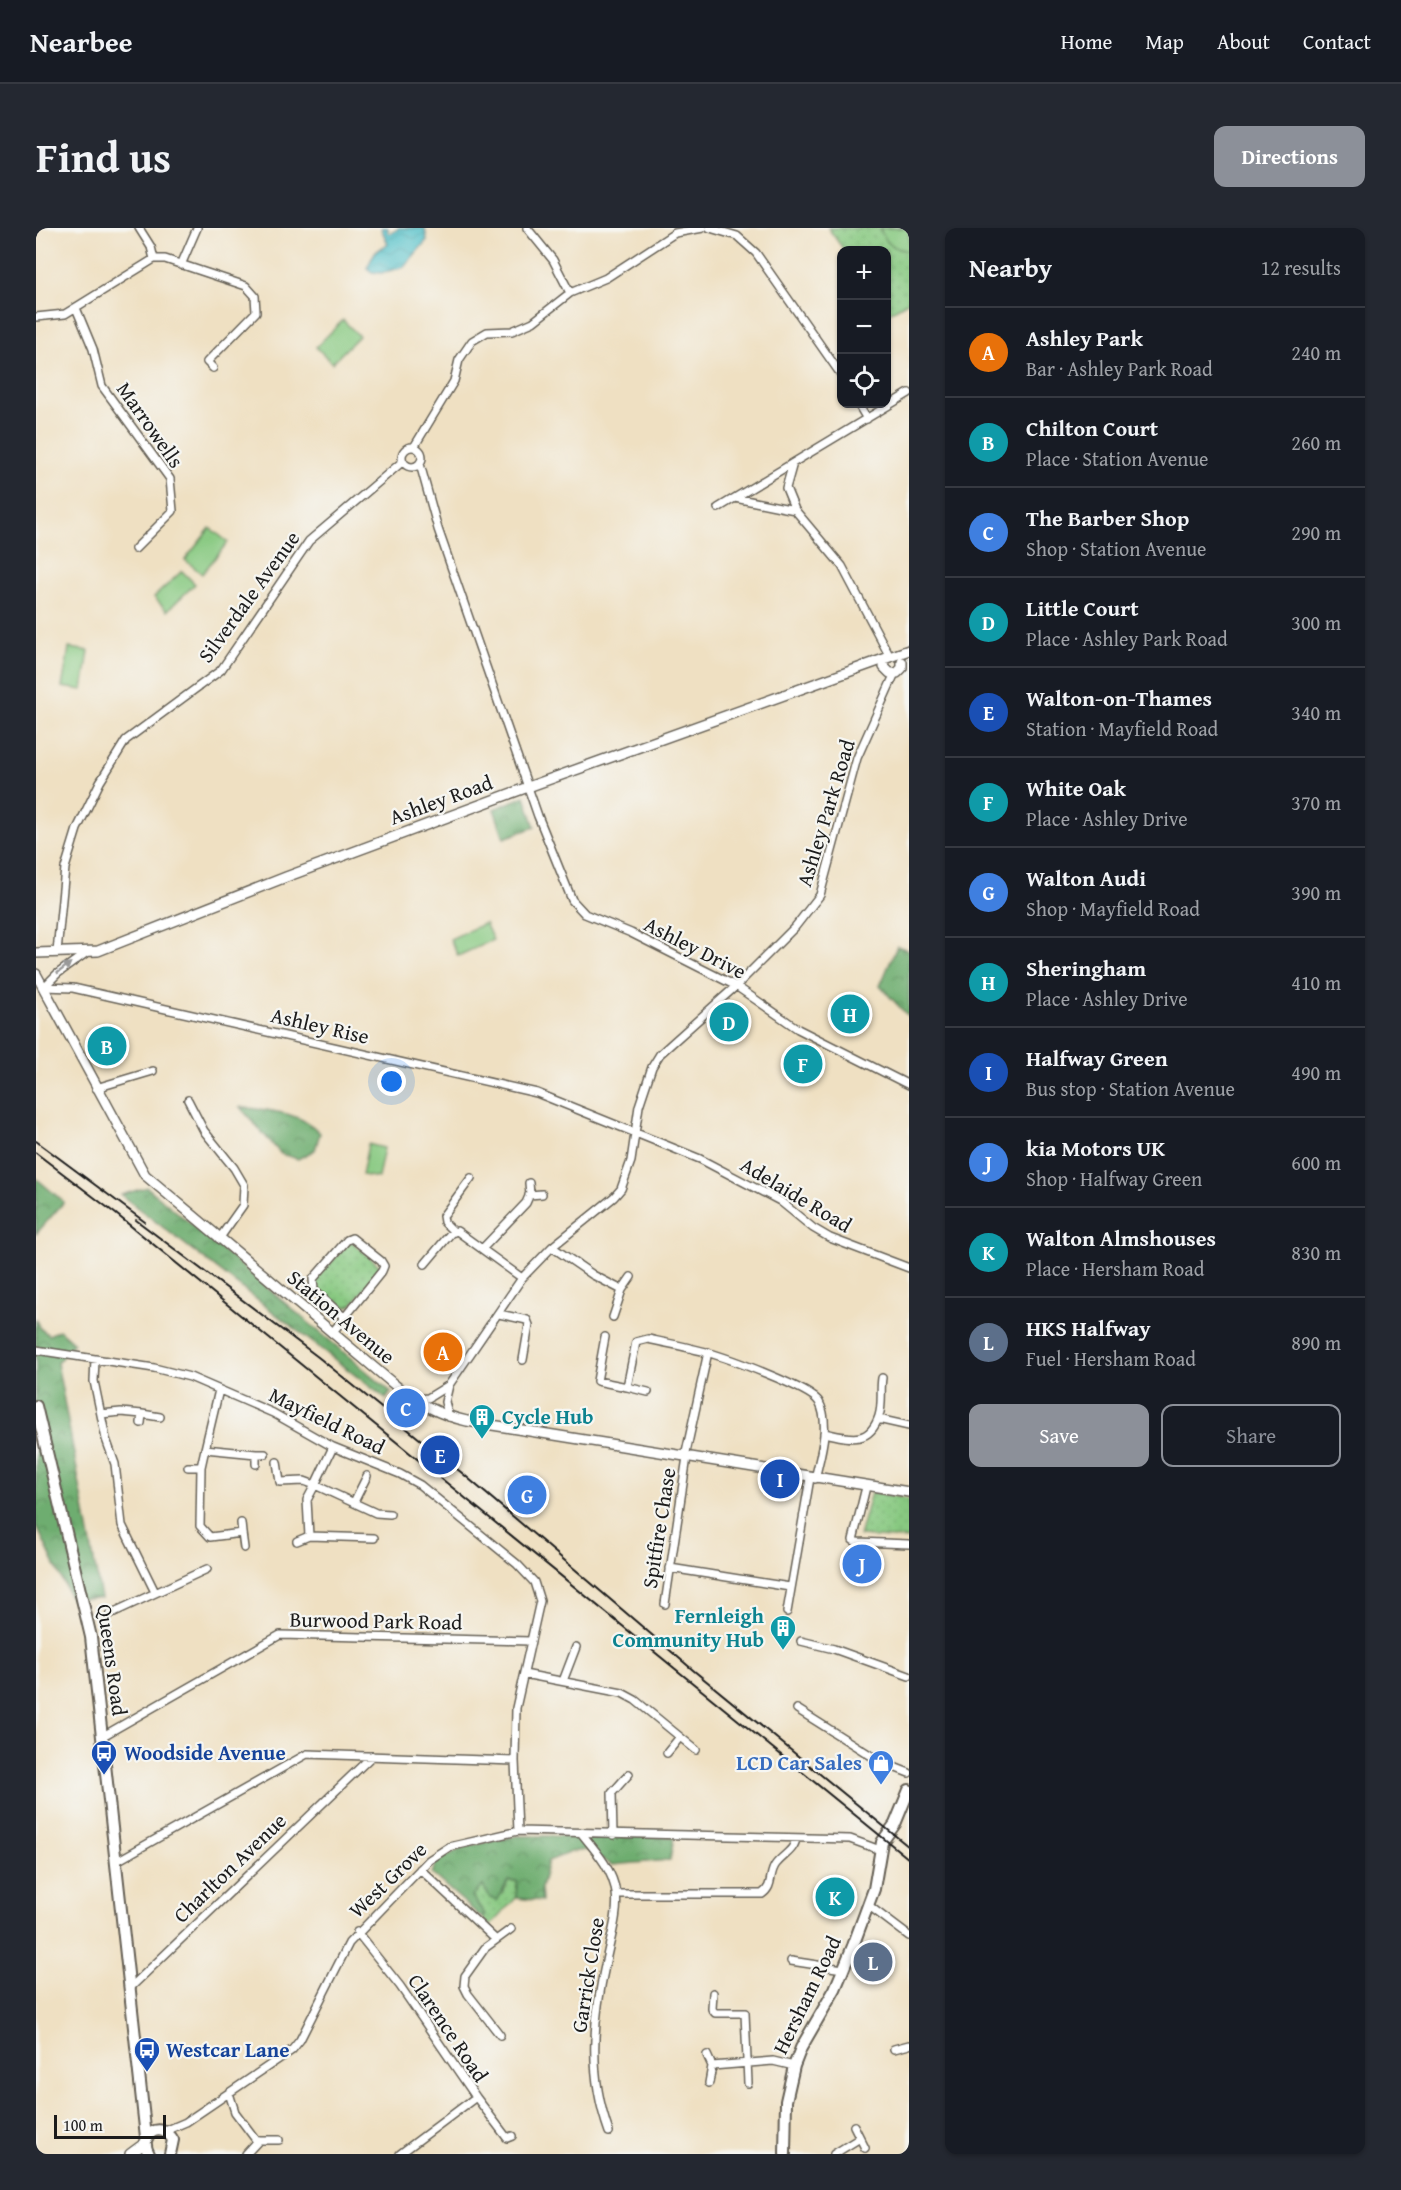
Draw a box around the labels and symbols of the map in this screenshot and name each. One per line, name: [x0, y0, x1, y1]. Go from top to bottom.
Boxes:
street label: Marrowells: [109, 375, 192, 474]
street label: Silverdale Avenue: [190, 524, 307, 669]
street label: Ashley Park Road: [788, 735, 863, 890]
street label: Ashley Road: [385, 766, 497, 833]
street label: Ashley Drive: [639, 909, 752, 987]
one-way arrow: [56, 963, 71, 975]
pin: H: [830, 992, 870, 1036]
street label: Ashley Rise: [268, 999, 372, 1052]
pin: D: [710, 1000, 748, 1044]
pin: B: [88, 1024, 126, 1068]
pin: F: [784, 1042, 822, 1086]
your location: [377, 1067, 406, 1096]
street label: Adelaide Road: [735, 1149, 859, 1240]
street label: Station Avenue: [281, 1262, 402, 1371]
pin: A: [424, 1330, 462, 1374]
street label: Mayfield Road: [264, 1379, 391, 1462]
pin: C: [386, 1386, 425, 1430]
place label: Cycle Hub: [502, 1401, 594, 1432]
building icon: Cycle Hub: [467, 1402, 497, 1440]
pin: E: [420, 1432, 460, 1478]
pin: I: [760, 1456, 800, 1502]
street label: Spitfire Chase: [634, 1465, 683, 1590]
pin: G: [508, 1472, 546, 1518]
pin: J: [842, 1542, 882, 1586]
place label: Fernleigh Community Hub: [613, 1600, 765, 1655]
street label: Queens Road: [89, 1602, 136, 1719]
street label: Burwood Park Road: [289, 1603, 463, 1638]
building icon: Fernleigh Community Hub: [768, 1613, 798, 1651]
place label: Woodside Avenue: [124, 1737, 286, 1768]
bus stop icon: Woodside Avenue: [89, 1738, 119, 1776]
place label: LCD Car Sales: [736, 1747, 862, 1778]
shop icon: LCD Car Sales: [866, 1748, 896, 1786]
street label: Charlton Avenue: [166, 1805, 293, 1930]
street label: West Grove: [342, 1834, 434, 1925]
pin: K: [816, 1874, 854, 1920]
street label: Garrick Close: [563, 1915, 612, 2035]
street label: Hersham Road: [765, 1930, 849, 2059]
pin: L: [854, 1940, 892, 1984]
street label: Clarence Road: [401, 1967, 497, 2089]
place label: Westcar Lane: [166, 2034, 289, 2065]
bus stop icon: Westcar Lane: [132, 2035, 162, 2073]
scale bar: [54, 2112, 166, 2140]

